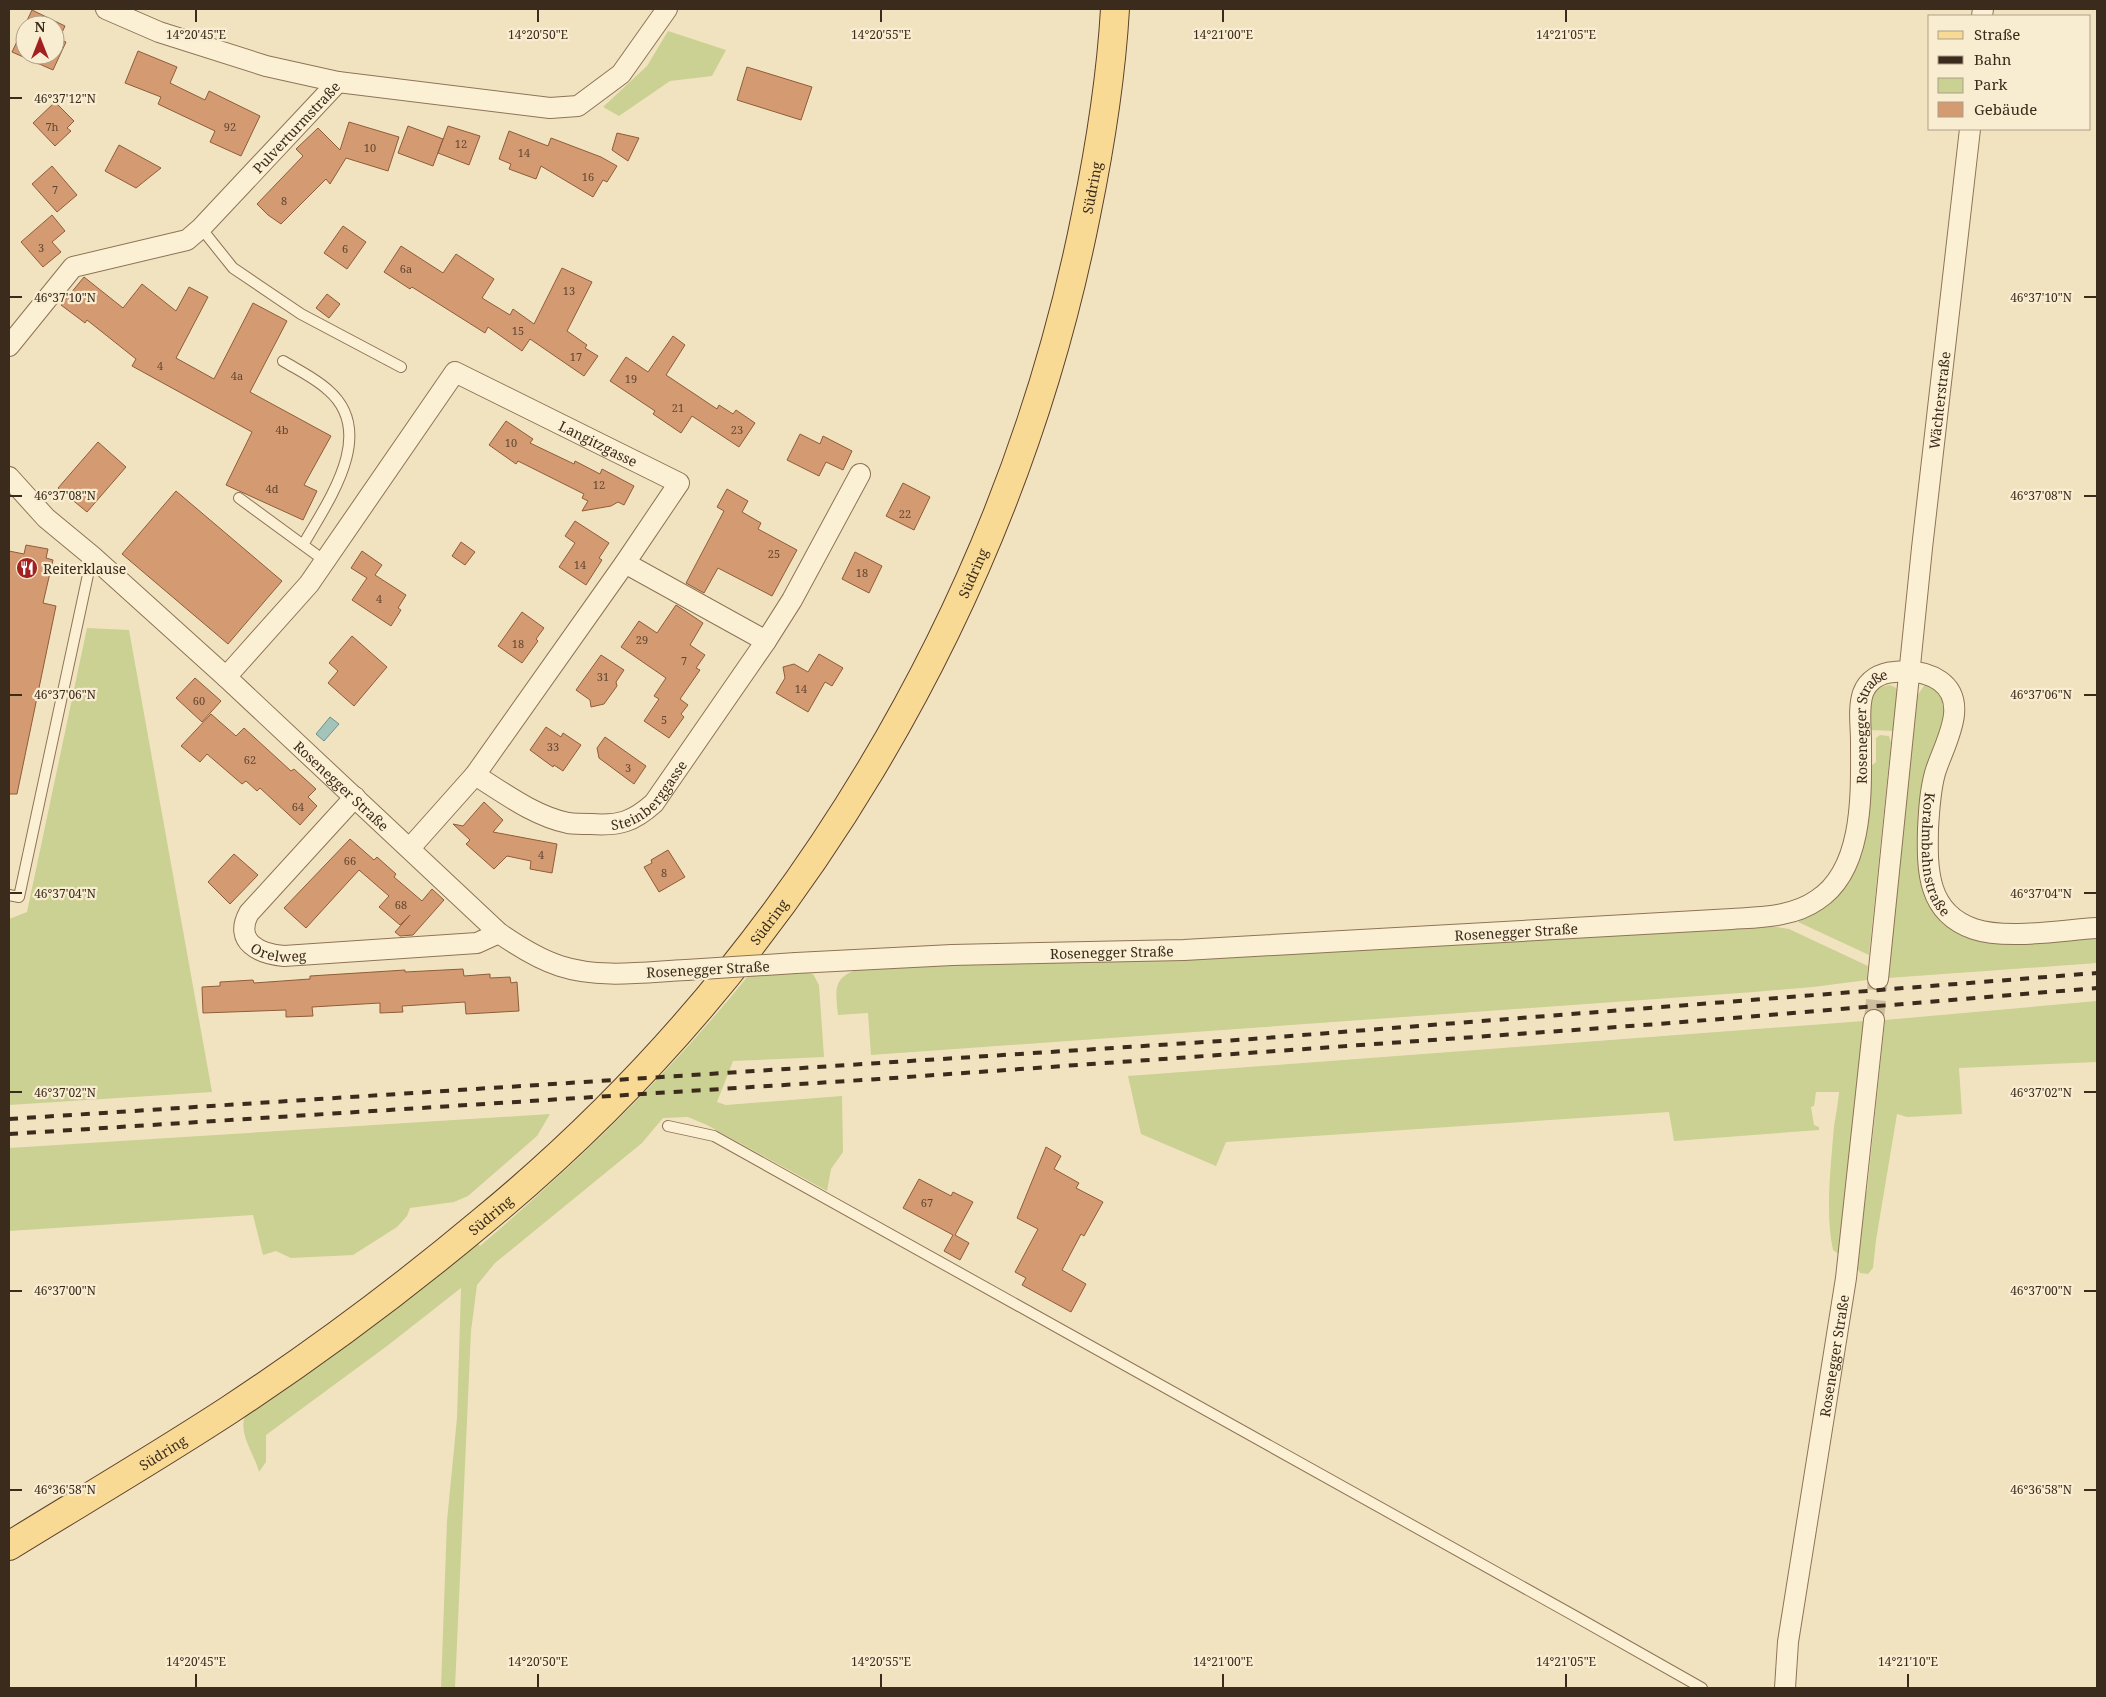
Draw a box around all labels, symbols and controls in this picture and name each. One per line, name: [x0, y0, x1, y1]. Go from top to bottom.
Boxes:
north arrow: [15, 15, 65, 65]
legend: [1928, 15, 2091, 130]
text: N: [34, 17, 46, 36]
text: Straße: [1974, 24, 2020, 44]
text: 14°20'45"E: [166, 26, 226, 43]
text: 14°20'50"E: [508, 26, 568, 43]
text: 14°20'55"E: [851, 26, 911, 43]
text: 14°21'00"E: [1193, 26, 1253, 43]
text: 14°21'05"E: [1536, 26, 1596, 43]
text: Bahn: [1974, 49, 2012, 69]
text: Park: [1974, 74, 2008, 94]
street label: Pulverturmstraße: [248, 77, 344, 177]
text: 46°37'12"N: [34, 90, 96, 107]
text: Gebäude: [1974, 99, 2037, 119]
house number: 7h: [45, 119, 59, 134]
house number: 92: [224, 119, 236, 134]
house number: 12: [455, 136, 467, 151]
house number: 10: [364, 140, 376, 155]
house number: 14: [518, 145, 530, 160]
street label: Südring: [1077, 160, 1106, 215]
house number: 16: [582, 169, 594, 184]
house number: 7: [52, 182, 58, 197]
house number: 8: [281, 193, 287, 208]
house number: 3: [38, 240, 44, 255]
house number: 6: [342, 241, 348, 256]
house number: 6a: [400, 261, 412, 276]
house number: 13: [563, 283, 575, 298]
text: 46°37'10"N: [34, 289, 96, 306]
text: 46°37'10"N: [2010, 289, 2072, 306]
house number: 15: [512, 323, 524, 338]
house number: 17: [570, 349, 582, 364]
street label: Wächterstraße: [1924, 350, 1954, 450]
house number: 4: [157, 358, 163, 373]
house number: 4a: [231, 368, 243, 383]
house number: 19: [625, 371, 637, 386]
house number: 21: [672, 400, 684, 415]
street label: Langitzgasse: [556, 416, 641, 470]
house number: 4b: [276, 422, 289, 437]
house number: 23: [731, 422, 743, 437]
house number: 10: [505, 435, 517, 450]
house number: 12: [593, 477, 605, 492]
house number: 4d: [266, 481, 279, 496]
text: 46°37'08"N: [34, 487, 96, 504]
text: 46°37'08"N: [2010, 487, 2072, 504]
house number: 22: [899, 506, 911, 521]
street label: Südring: [953, 544, 992, 601]
house number: 25: [768, 546, 780, 561]
restaurant icon: Reiterklause: [15, 556, 39, 580]
house number: 14: [574, 557, 586, 572]
place label: Reiterklause: [43, 559, 126, 578]
house number: 18: [856, 565, 868, 580]
house number: 4: [376, 591, 382, 606]
house number: 29: [636, 632, 648, 647]
house number: 18: [512, 636, 524, 651]
house number: 7: [681, 653, 687, 668]
street label: Rosenegger Straße: [1851, 664, 1890, 784]
house number: 31: [597, 669, 609, 684]
house number: 14: [795, 681, 807, 696]
text: 46°37'06"N: [34, 686, 96, 703]
text: 46°37'06"N: [2010, 686, 2072, 703]
house number: 60: [193, 693, 205, 708]
house number: 5: [661, 712, 667, 727]
street label: Rosenegger Straße: [290, 736, 393, 835]
house number: 33: [547, 739, 559, 754]
house number: 62: [244, 752, 256, 767]
street label: Steinberggasse: [610, 756, 691, 834]
house number: 3: [625, 760, 631, 775]
street label: Koralmbahnstraße: [1918, 792, 1955, 920]
house number: 64: [292, 799, 304, 814]
house number: 4: [538, 847, 544, 862]
house number: 66: [344, 853, 356, 868]
house number: 8: [661, 865, 667, 880]
text: 46°37'04"N: [34, 885, 96, 902]
text: 46°37'04"N: [2010, 885, 2072, 902]
street label: Südring: [745, 894, 792, 948]
house number: 68: [395, 897, 407, 912]
street label: Rosenegger Straße: [1454, 918, 1579, 944]
street label: Orelweg: [247, 938, 307, 966]
street label: Rosenegger Straße: [1050, 941, 1174, 962]
street label: Rosenegger Straße: [646, 956, 770, 982]
text: 46°37'02"N: [34, 1084, 96, 1101]
text: 46°37'02"N: [2010, 1084, 2072, 1101]
street label: Südring: [464, 1190, 517, 1239]
house number: 67: [921, 1195, 933, 1210]
text: 46°37'00"N: [34, 1282, 96, 1299]
text: 46°37'00"N: [2010, 1282, 2072, 1299]
street label: Rosenegger Straße: [1814, 1293, 1853, 1418]
street label: Südring: [135, 1430, 190, 1474]
text: 46°36'58"N: [34, 1481, 96, 1498]
text: 46°36'58"N: [2010, 1481, 2072, 1498]
text: 14°20'45"E: [166, 1653, 226, 1670]
text: 14°20'50"E: [508, 1653, 568, 1670]
text: 14°20'55"E: [851, 1653, 911, 1670]
text: 14°21'00"E: [1193, 1653, 1253, 1670]
text: 14°21'05"E: [1536, 1653, 1596, 1670]
text: 14°21'10"E: [1878, 1653, 1938, 1670]

